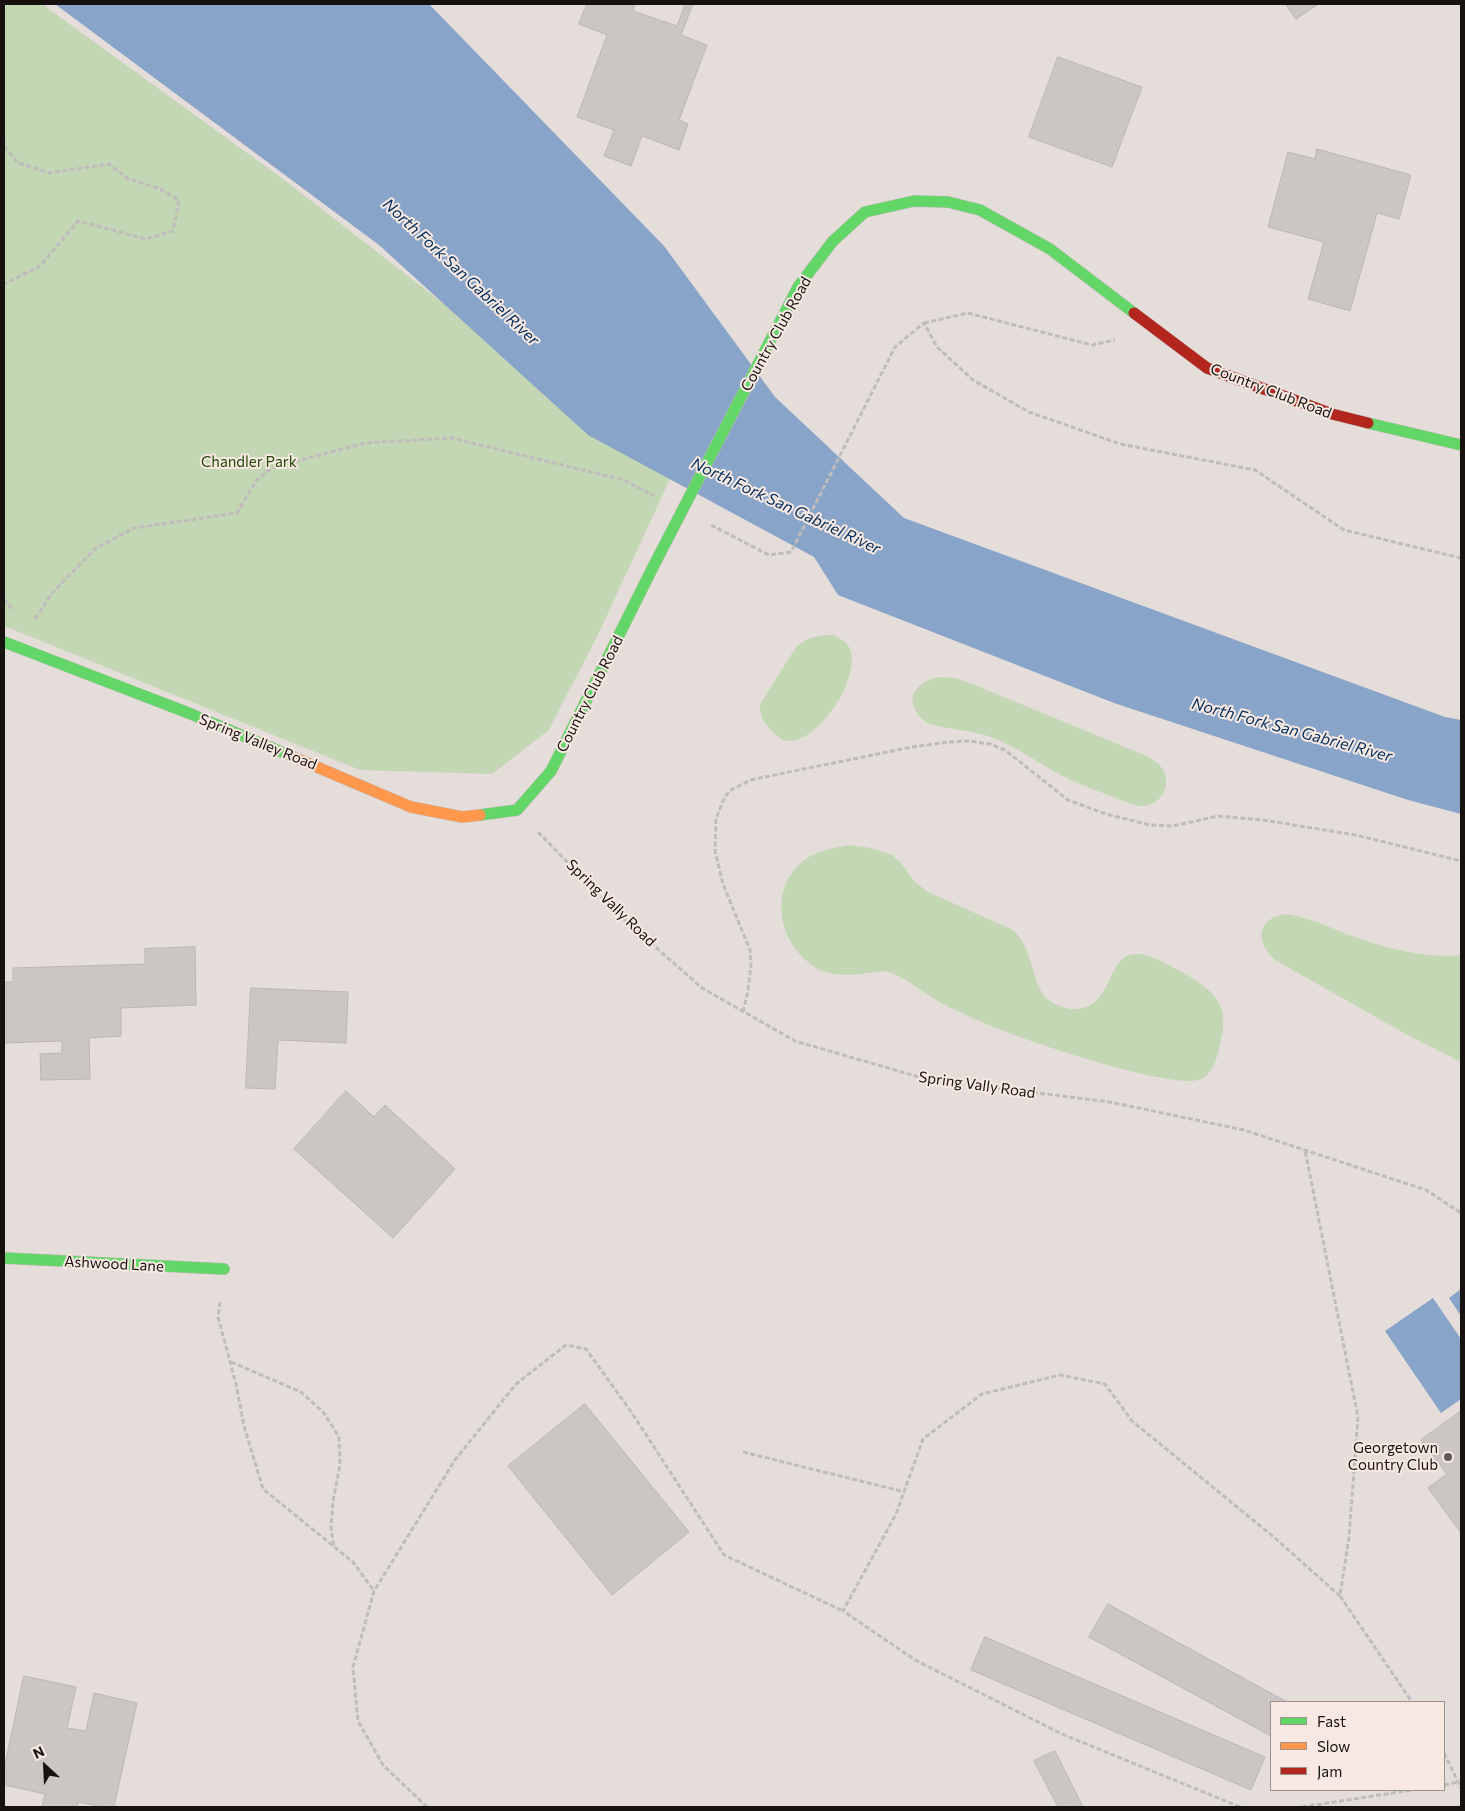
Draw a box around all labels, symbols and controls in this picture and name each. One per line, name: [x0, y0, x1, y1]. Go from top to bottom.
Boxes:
water label: North Fork San Gabriel River: [379, 195, 543, 349]
street label: Country Club Road: [737, 274, 815, 394]
street label: Country Club Road: [1208, 360, 1334, 422]
park label: Chandler Park: [201, 453, 297, 471]
water label: North Fork San Gabriel River: [688, 454, 884, 558]
street label: Country Club Road: [553, 633, 627, 755]
water label: North Fork San Gabriel River: [1190, 694, 1394, 766]
street label: Spring Valley Road: [196, 710, 320, 774]
street label: Spring Vally Road: [562, 856, 660, 950]
street label: Spring Vally Road: [917, 1068, 1037, 1102]
street label: Ashwood Lane: [64, 1252, 164, 1276]
place label: Georgetown Country Club: [1348, 1439, 1438, 1474]
marker: Georgetown Country Club: [1442, 1451, 1454, 1463]
legend: [1270, 1701, 1445, 1791]
text: Fast: [1317, 1712, 1346, 1730]
text: Slow: [1317, 1737, 1350, 1755]
north arrow: [20, 1741, 70, 1791]
text: N: [30, 1742, 47, 1762]
text: Jam: [1317, 1762, 1342, 1780]

